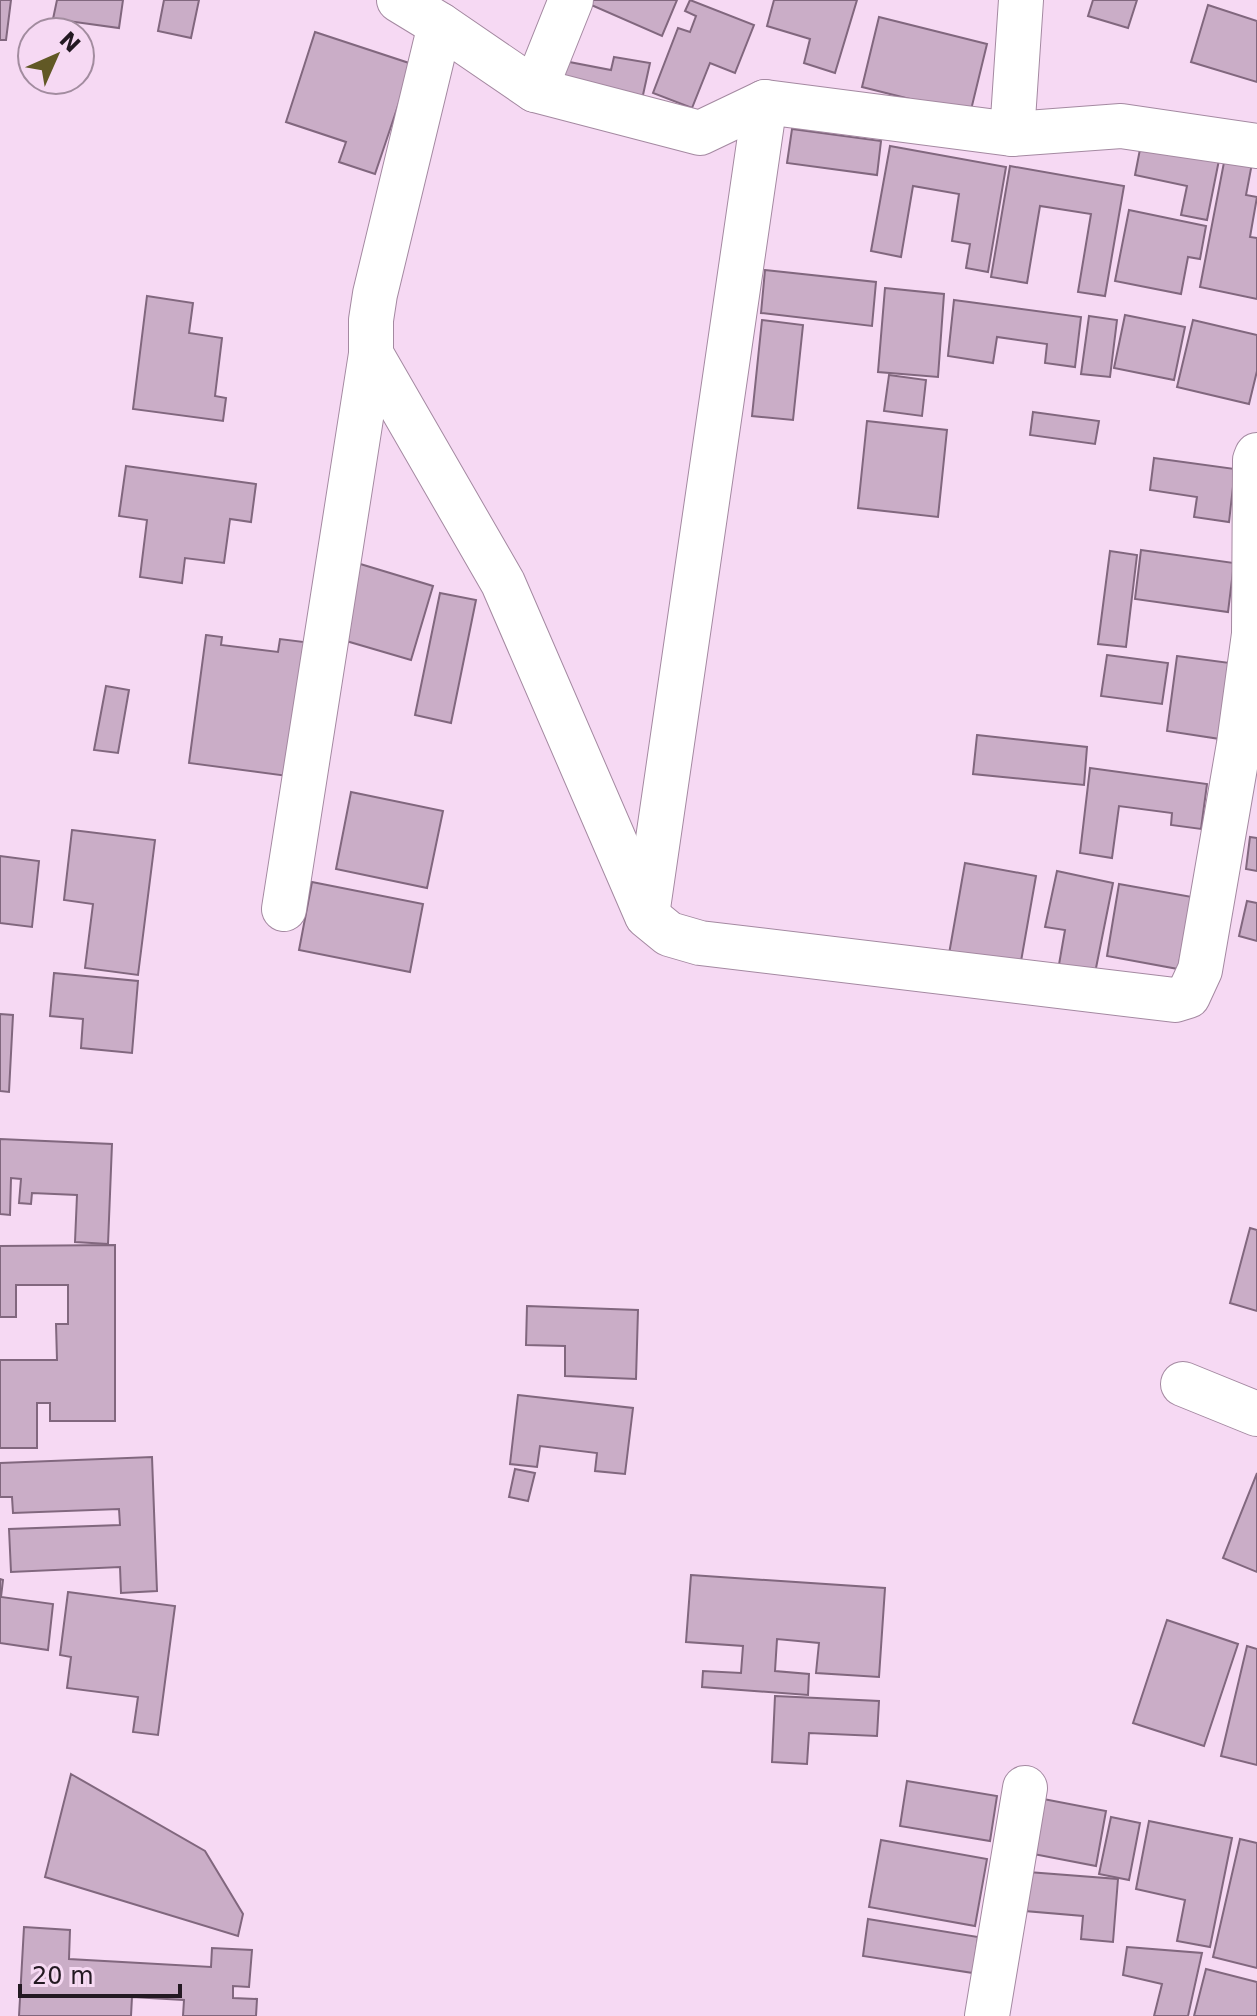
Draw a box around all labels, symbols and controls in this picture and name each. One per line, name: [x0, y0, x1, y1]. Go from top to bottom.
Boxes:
north arrow: [16, 16, 96, 96]
text: N: [54, 27, 85, 58]
scale bar: [20, 1948, 180, 1998]
text: 20 m: [32, 1962, 94, 1990]

